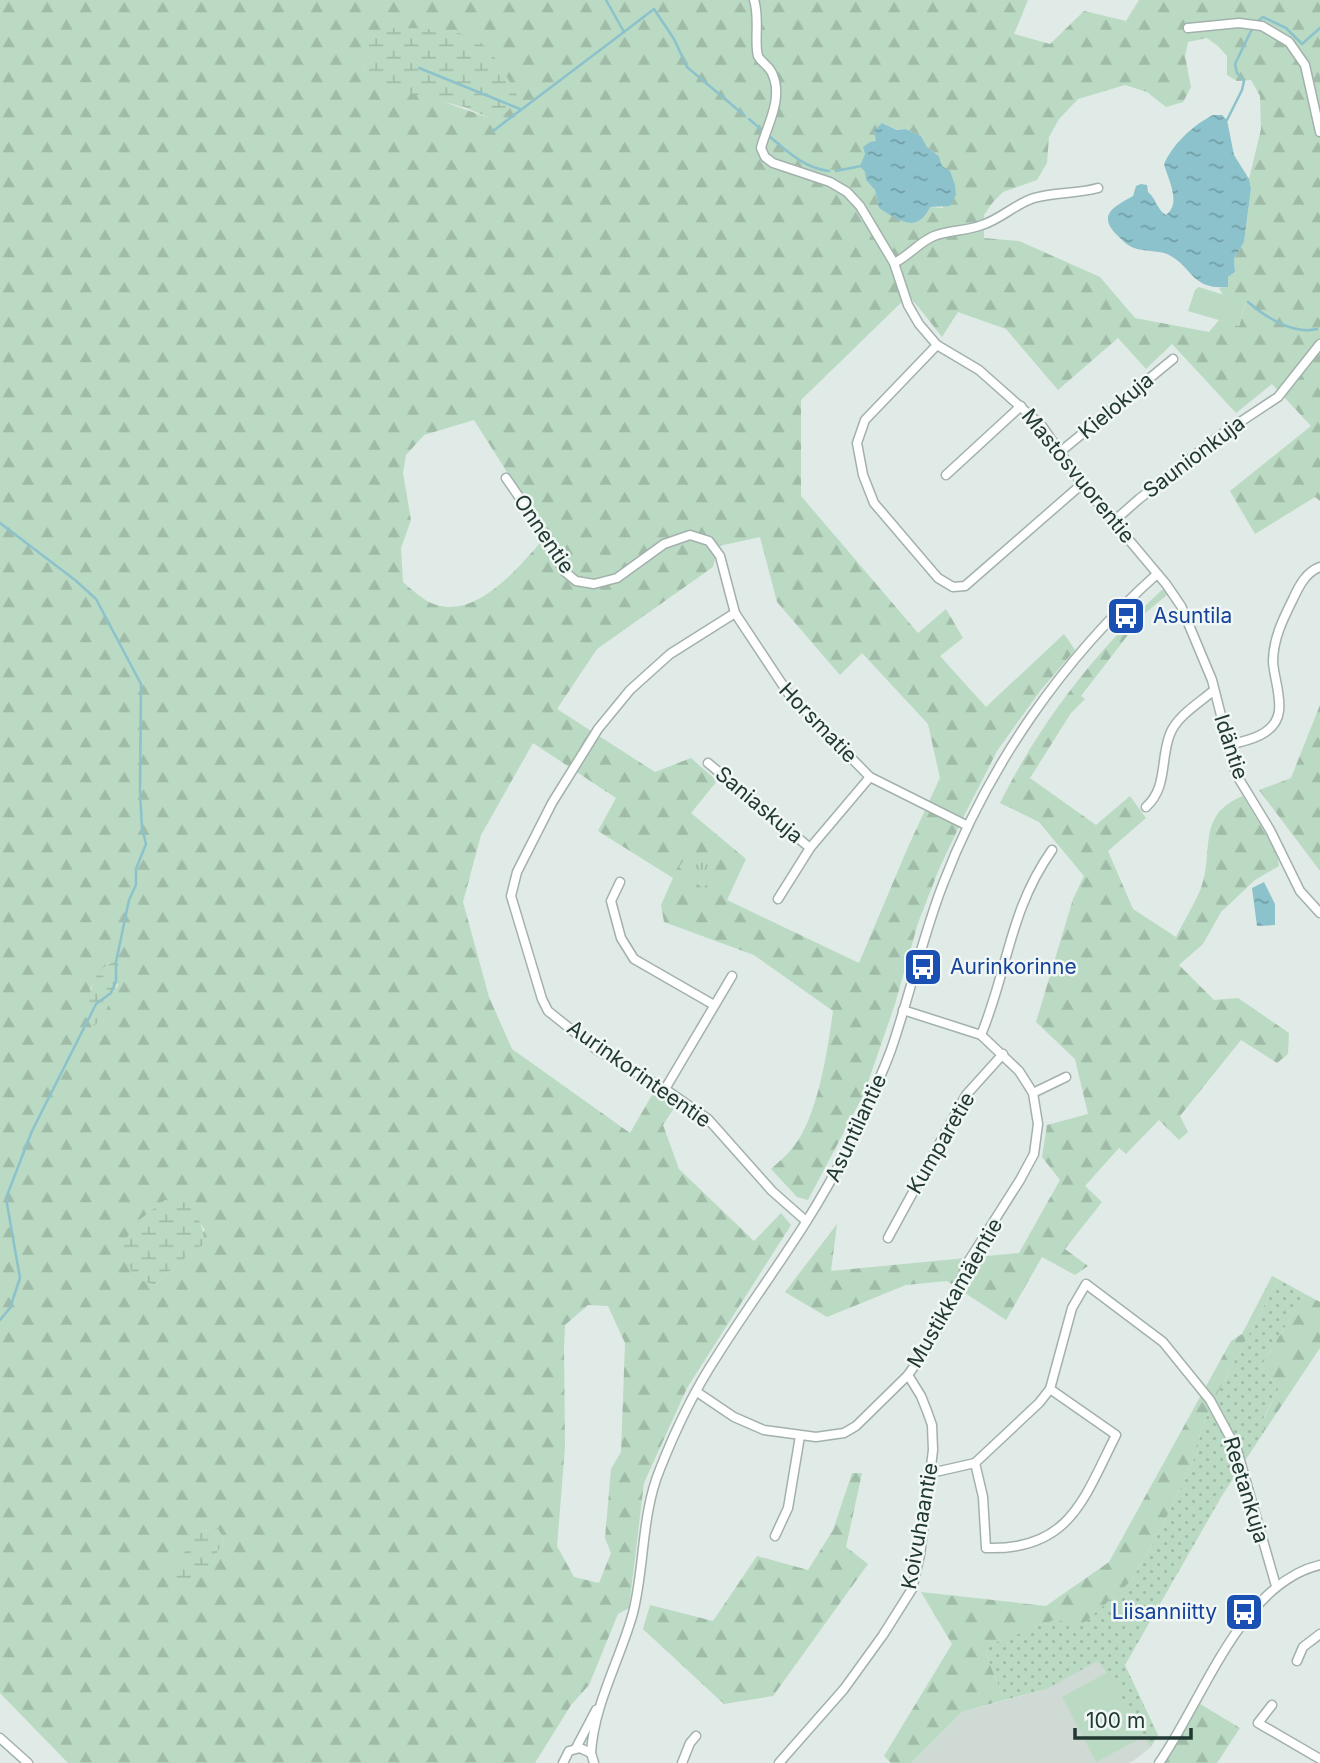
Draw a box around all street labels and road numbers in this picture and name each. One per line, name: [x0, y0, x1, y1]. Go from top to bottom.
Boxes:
street label: Kielokuja: [1073, 367, 1158, 444]
street label: Mastosvuorentie: [1017, 404, 1140, 548]
street label: Saunionkuja: [1138, 410, 1250, 503]
street label: Onnentie: [509, 490, 580, 578]
street label: Horsmatie: [774, 677, 863, 768]
street label: Idäntie: [1209, 711, 1254, 783]
street label: Saniaskuja: [711, 761, 808, 848]
street label: Aurinkorinteentie: [563, 1015, 716, 1133]
street label: Asuntilantie: [820, 1070, 891, 1186]
street label: Kumparetie: [901, 1088, 980, 1198]
street label: Mustikkamäentie: [902, 1214, 1007, 1372]
street label: Reetankuja: [1218, 1434, 1274, 1546]
street label: Koivuhaantie: [896, 1461, 943, 1591]

